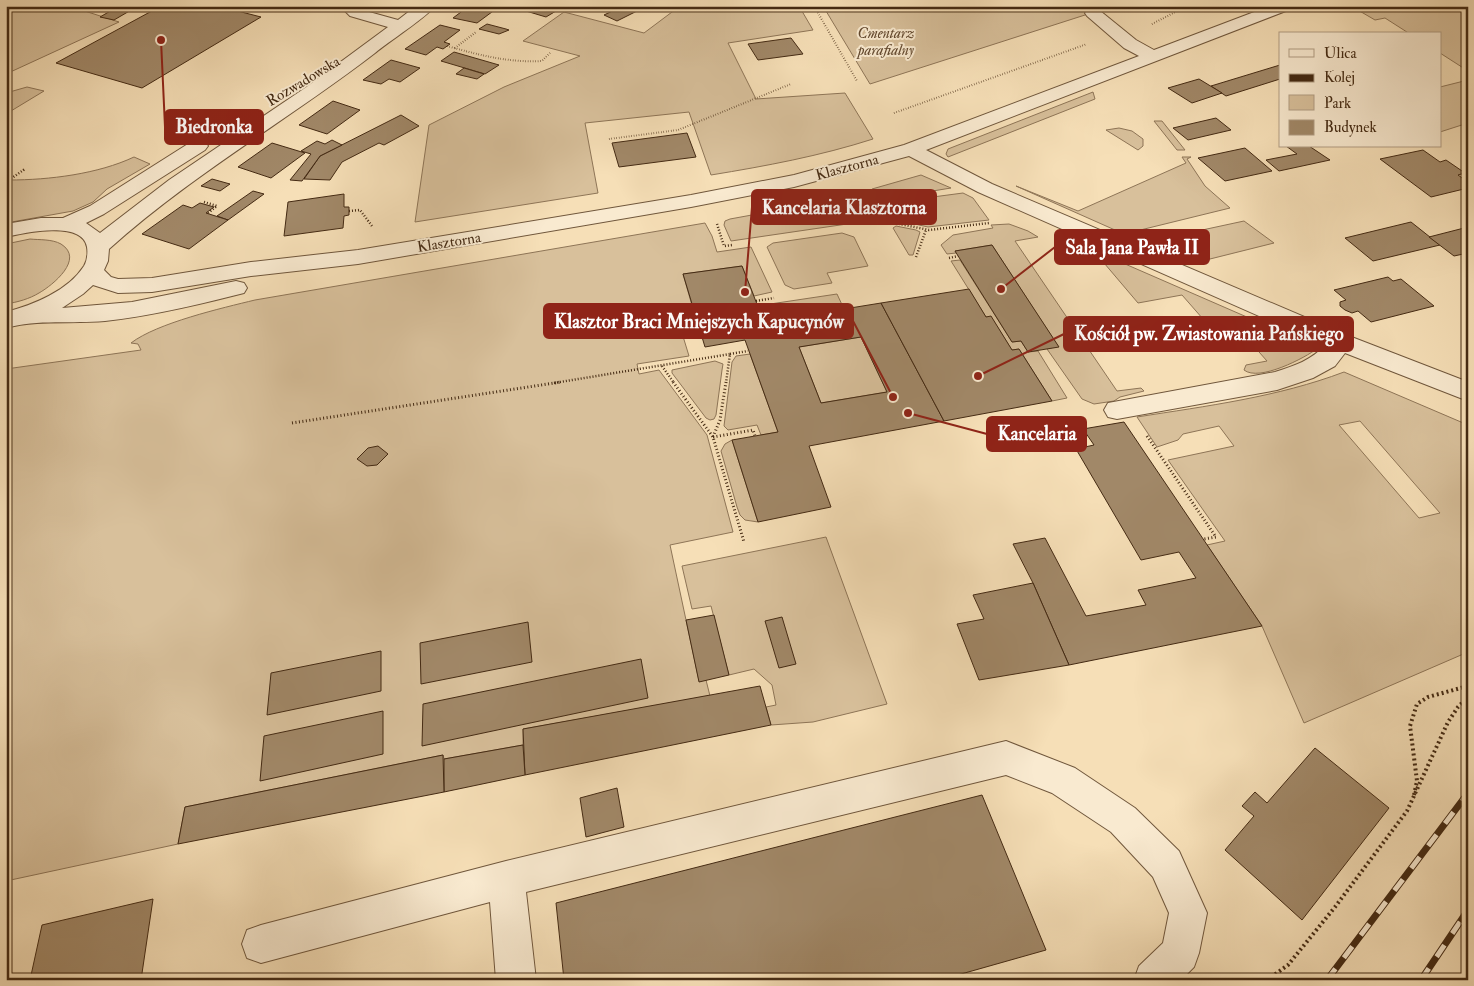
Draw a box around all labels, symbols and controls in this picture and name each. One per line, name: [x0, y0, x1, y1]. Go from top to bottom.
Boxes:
park label: Cmentarz parafialny: [855, 24, 915, 60]
legend: [1279, 32, 1442, 148]
text: Ulica: [1324, 44, 1357, 63]
street label: Rozwadowska: [263, 52, 344, 111]
text: Kolej: [1324, 68, 1355, 87]
text: Park: [1324, 94, 1351, 113]
callout: Biedronka: [165, 110, 263, 144]
text: Biedronka: [175, 115, 254, 139]
text: Budynek: [1324, 118, 1377, 137]
street label: Klasztorna: [814, 150, 882, 185]
callout: Kancelaria Klasztorna: [752, 190, 936, 224]
text: Kancelaria Klasztorna: [762, 196, 928, 220]
street label: Klasztorna: [416, 228, 483, 257]
callout: Sala Jana Pawła II: [1055, 230, 1209, 264]
text: Sala Jana Pawła II: [1065, 236, 1199, 260]
callout: Klasztor Braci Mniejszych Kapucynów: [544, 304, 853, 338]
text: Klasztor Braci Mniejszych Kapucynów: [554, 310, 845, 335]
callout: Kościół pw. Zwiastowania Pańskiego: [1064, 317, 1353, 351]
text: Kościół pw. Zwiastowania Pańskiego: [1074, 322, 1344, 347]
callout: Kancelaria: [987, 417, 1086, 451]
text: Kancelaria: [997, 422, 1078, 446]

